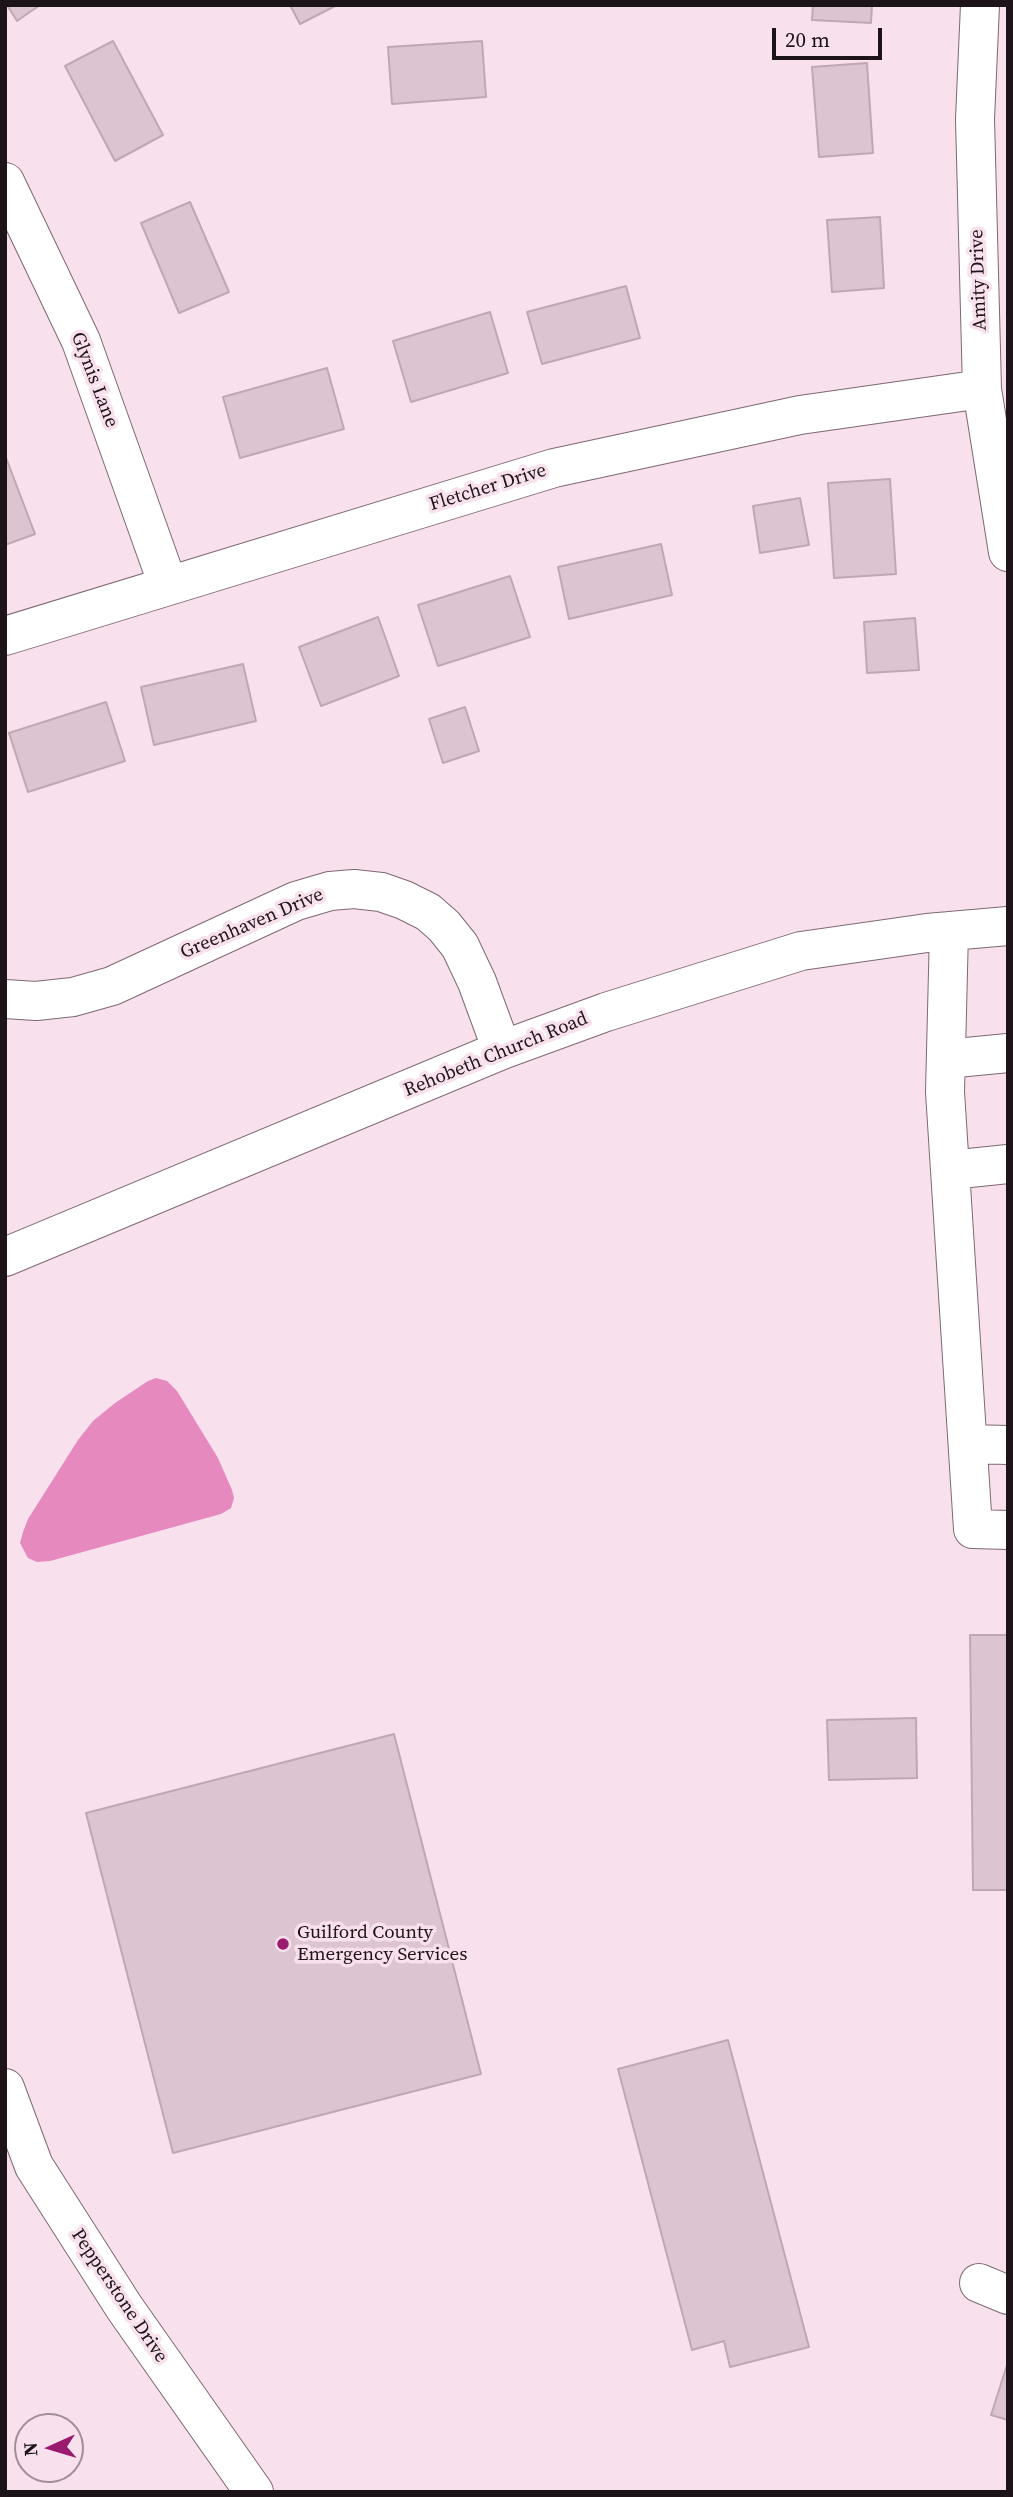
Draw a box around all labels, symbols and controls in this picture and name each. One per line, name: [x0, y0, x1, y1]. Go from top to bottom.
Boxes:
scale bar: [775, 14, 885, 58]
text: 20 m: [785, 25, 830, 54]
street label: Amity Drive: [966, 229, 992, 331]
street label: Glynis Lane: [65, 329, 123, 431]
street label: Fletcher Drive: [427, 459, 549, 517]
street label: Greenhaven Drive: [177, 884, 327, 964]
street label: Rehobeth Church Road: [401, 1008, 591, 1102]
place label: Guilford County Emergency Services: [297, 1922, 468, 1966]
marker: Guilford County Emergency Services: [275, 1936, 291, 1952]
street label: Pepperstone Drive: [66, 2225, 172, 2367]
north arrow: [14, 2413, 84, 2483]
text: N: [17, 2442, 43, 2457]

